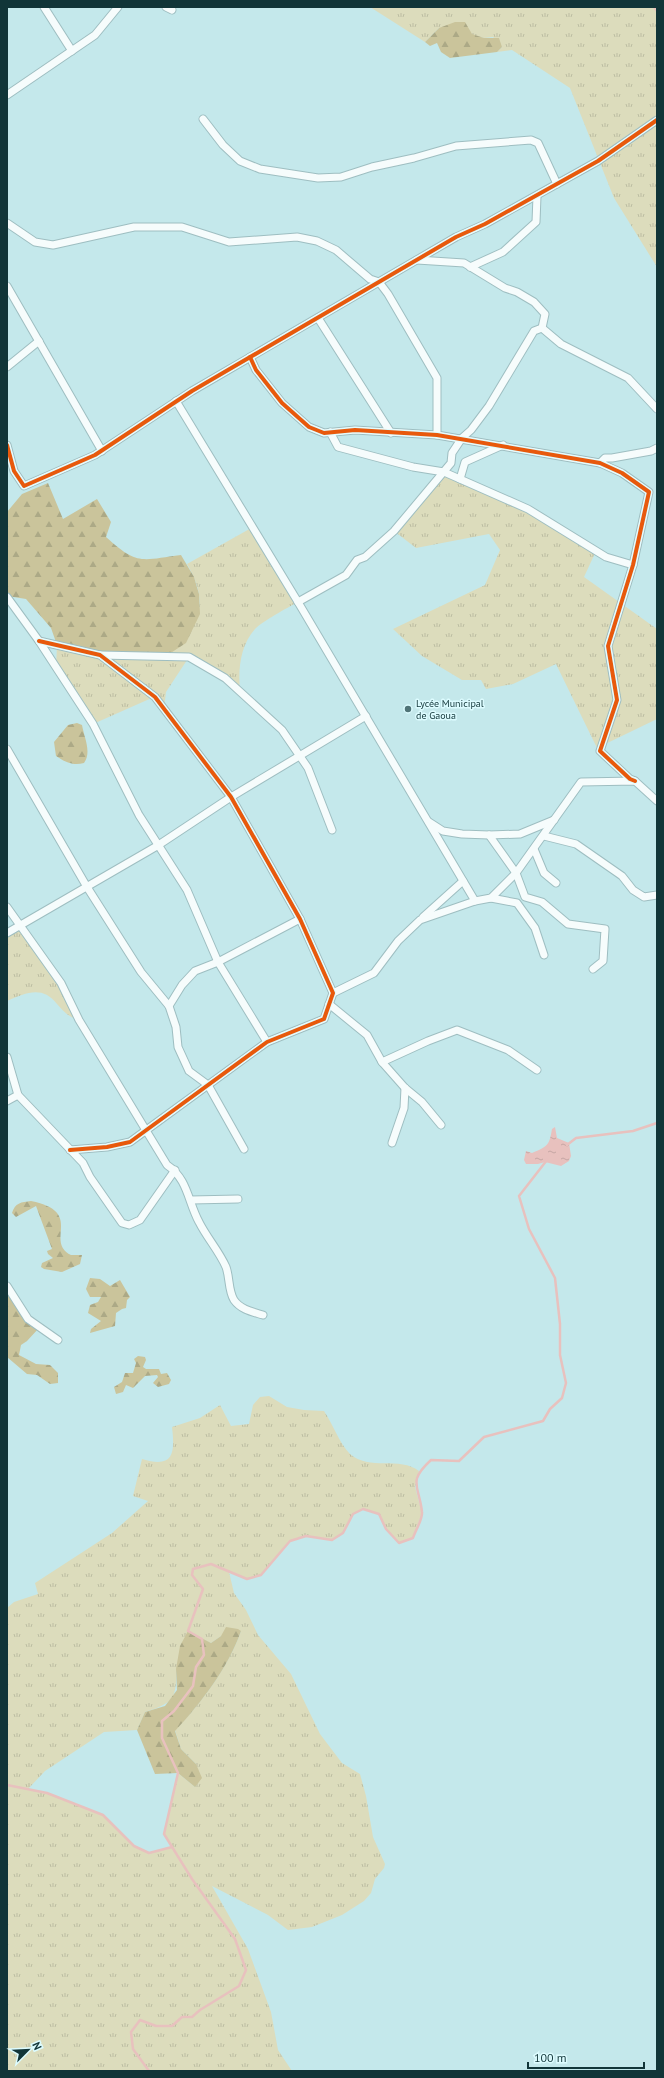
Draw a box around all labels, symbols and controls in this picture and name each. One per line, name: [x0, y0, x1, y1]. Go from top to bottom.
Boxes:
place label: Lycée Municipal de Gaoua: [416, 697, 484, 722]
marker: Lycée Municipal de Gaoua: [403, 704, 413, 714]
north arrow: [8, 2030, 48, 2070]
text: N: [29, 2040, 45, 2052]
scale bar: [528, 2044, 644, 2070]
text: 100 m: [534, 2050, 567, 2065]

